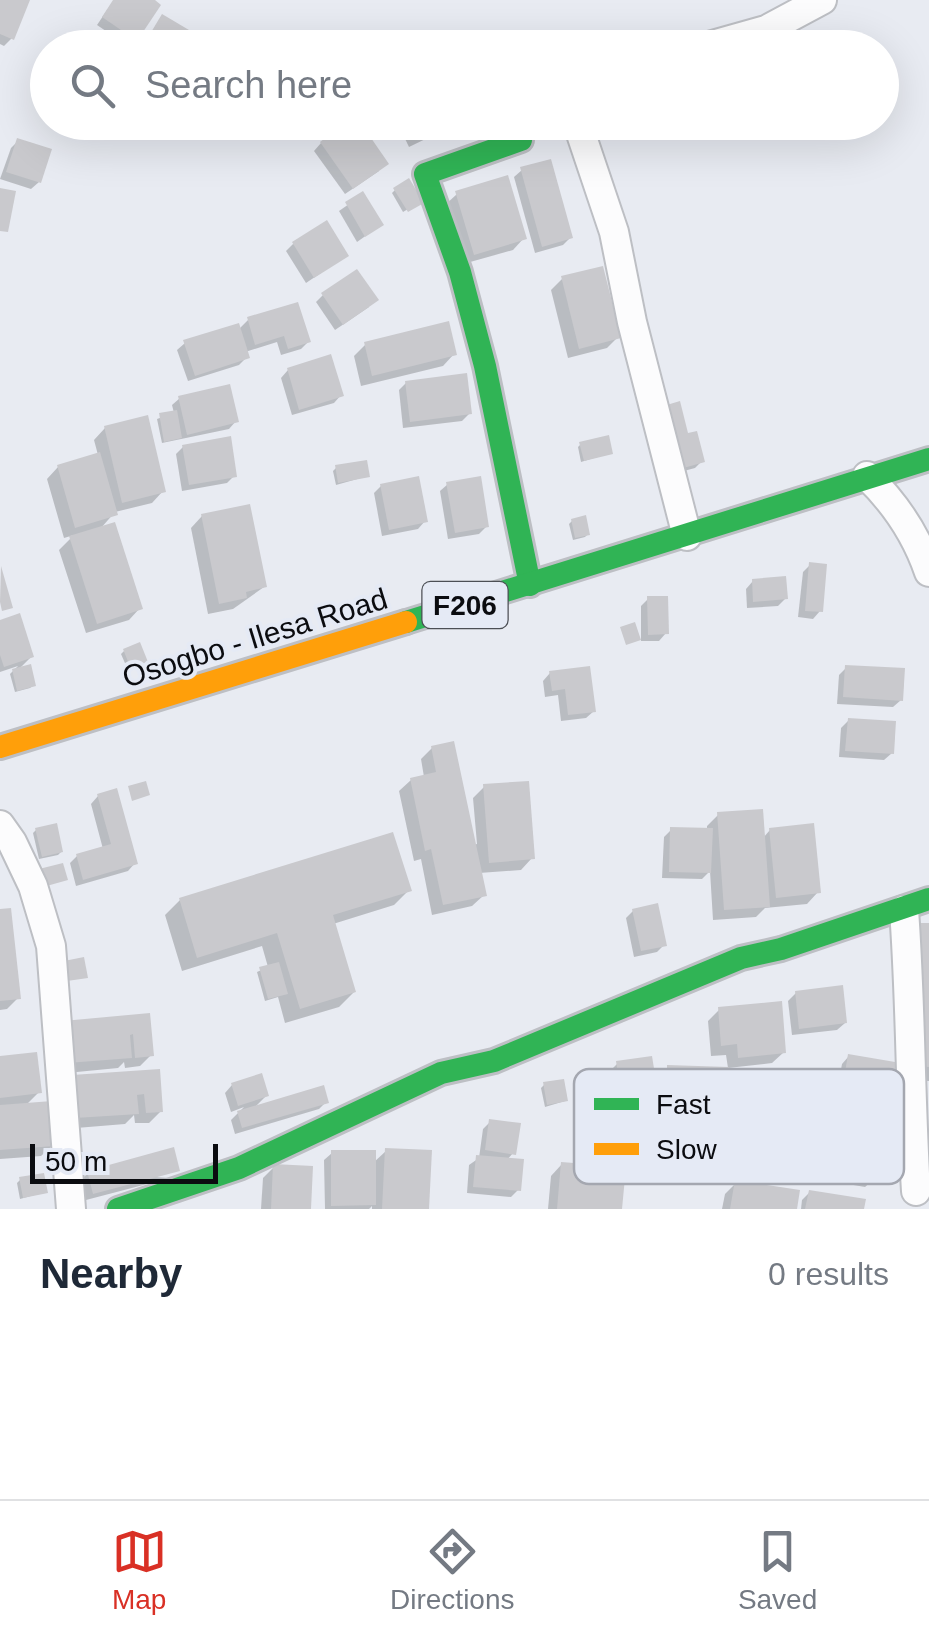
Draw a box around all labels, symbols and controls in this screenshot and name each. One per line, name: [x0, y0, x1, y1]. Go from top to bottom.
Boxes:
search box: [30, 30, 899, 140]
icon: search: [65, 58, 120, 113]
text: Search here: [145, 64, 352, 106]
street label: Osogbo - Ilesa Road: [118, 582, 391, 694]
road number: F206: [422, 582, 508, 628]
legend: [574, 1069, 904, 1184]
text: Fast: [656, 1089, 711, 1120]
text: Slow: [656, 1134, 717, 1165]
scale bar: [30, 1139, 218, 1184]
text: 50 m: [45, 1146, 107, 1177]
text: Nearby: [40, 1250, 182, 1297]
text: 0 results: [768, 1256, 889, 1292]
tab: Map: [112, 1524, 167, 1616]
tab: Directions: [390, 1524, 515, 1616]
tab: Saved: [738, 1524, 817, 1616]

